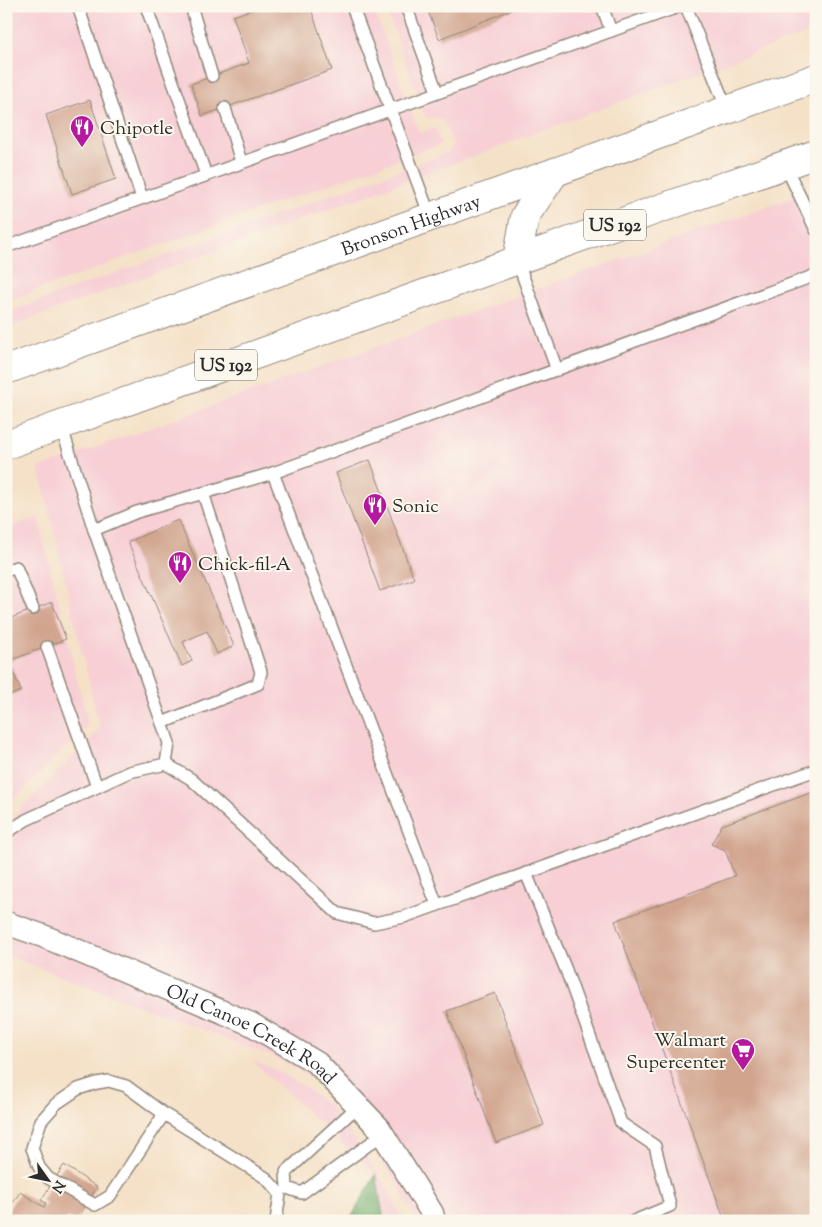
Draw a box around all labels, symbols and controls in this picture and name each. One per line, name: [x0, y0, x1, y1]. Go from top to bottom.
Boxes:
restaurant icon: Chipotle: [69, 114, 95, 148]
place label: Chipotle: [100, 116, 173, 143]
street label: Bronson Highway: [338, 189, 485, 264]
road number: US 192: [584, 210, 646, 240]
road number: US 192: [195, 350, 257, 380]
restaurant icon: Sonic: [362, 492, 388, 526]
place label: Sonic: [392, 494, 439, 521]
restaurant icon: Chick-fil-A: [167, 550, 193, 584]
place label: Chick-fil-A: [198, 552, 292, 579]
street label: Old Canoe Creek Road: [161, 979, 342, 1092]
place label: Walmart Supercenter: [626, 1028, 726, 1077]
supermarket icon: Walmart Supercenter: [730, 1037, 756, 1071]
north arrow: [22, 1154, 72, 1204]
text: N: [46, 1176, 69, 1196]

